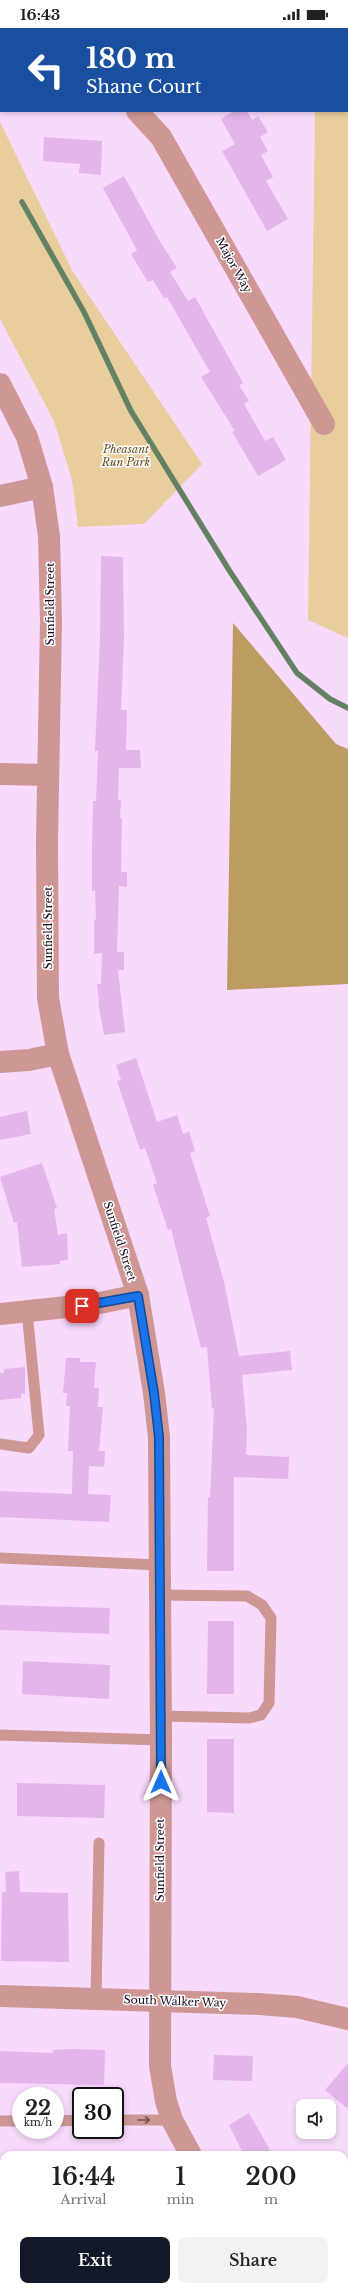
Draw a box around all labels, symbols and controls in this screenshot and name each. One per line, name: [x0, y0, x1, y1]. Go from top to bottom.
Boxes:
text: 16:43: [20, 5, 60, 24]
text: 180 m: [86, 41, 176, 76]
icon: left: [20, 44, 72, 96]
text: Shane Court: [86, 76, 202, 98]
street label: Major Way: [213, 235, 255, 295]
park label: Pheasant Run Park: [101, 442, 151, 469]
street label: Sunfield Street: [43, 562, 57, 645]
street label: Sunfield Street: [41, 886, 55, 969]
street label: Sunfield Street: [101, 1199, 140, 1283]
pin: [65, 1289, 99, 1323]
icon: arrive: [71, 1295, 93, 1317]
position arrow: [140, 1761, 182, 1803]
street label: Sunfield Street: [153, 1818, 167, 1901]
street label: South Walker Way: [123, 1992, 227, 2010]
speed limit sign: 30: [72, 2087, 124, 2139]
text: 22: [25, 2096, 51, 2120]
map controls: [296, 2099, 336, 2139]
button: sound: [296, 2099, 336, 2139]
text: km/h: [24, 2116, 52, 2129]
one-way arrow: [137, 2116, 150, 2124]
text: 16:44: [51, 2162, 115, 2191]
text: 1: [175, 2162, 186, 2191]
text: 200: [246, 2162, 297, 2191]
text: Arrival: [60, 2191, 106, 2208]
text: min: [167, 2191, 194, 2208]
text: m: [264, 2191, 278, 2208]
button: Exit: [20, 2237, 170, 2283]
button: Share: [178, 2237, 328, 2283]

